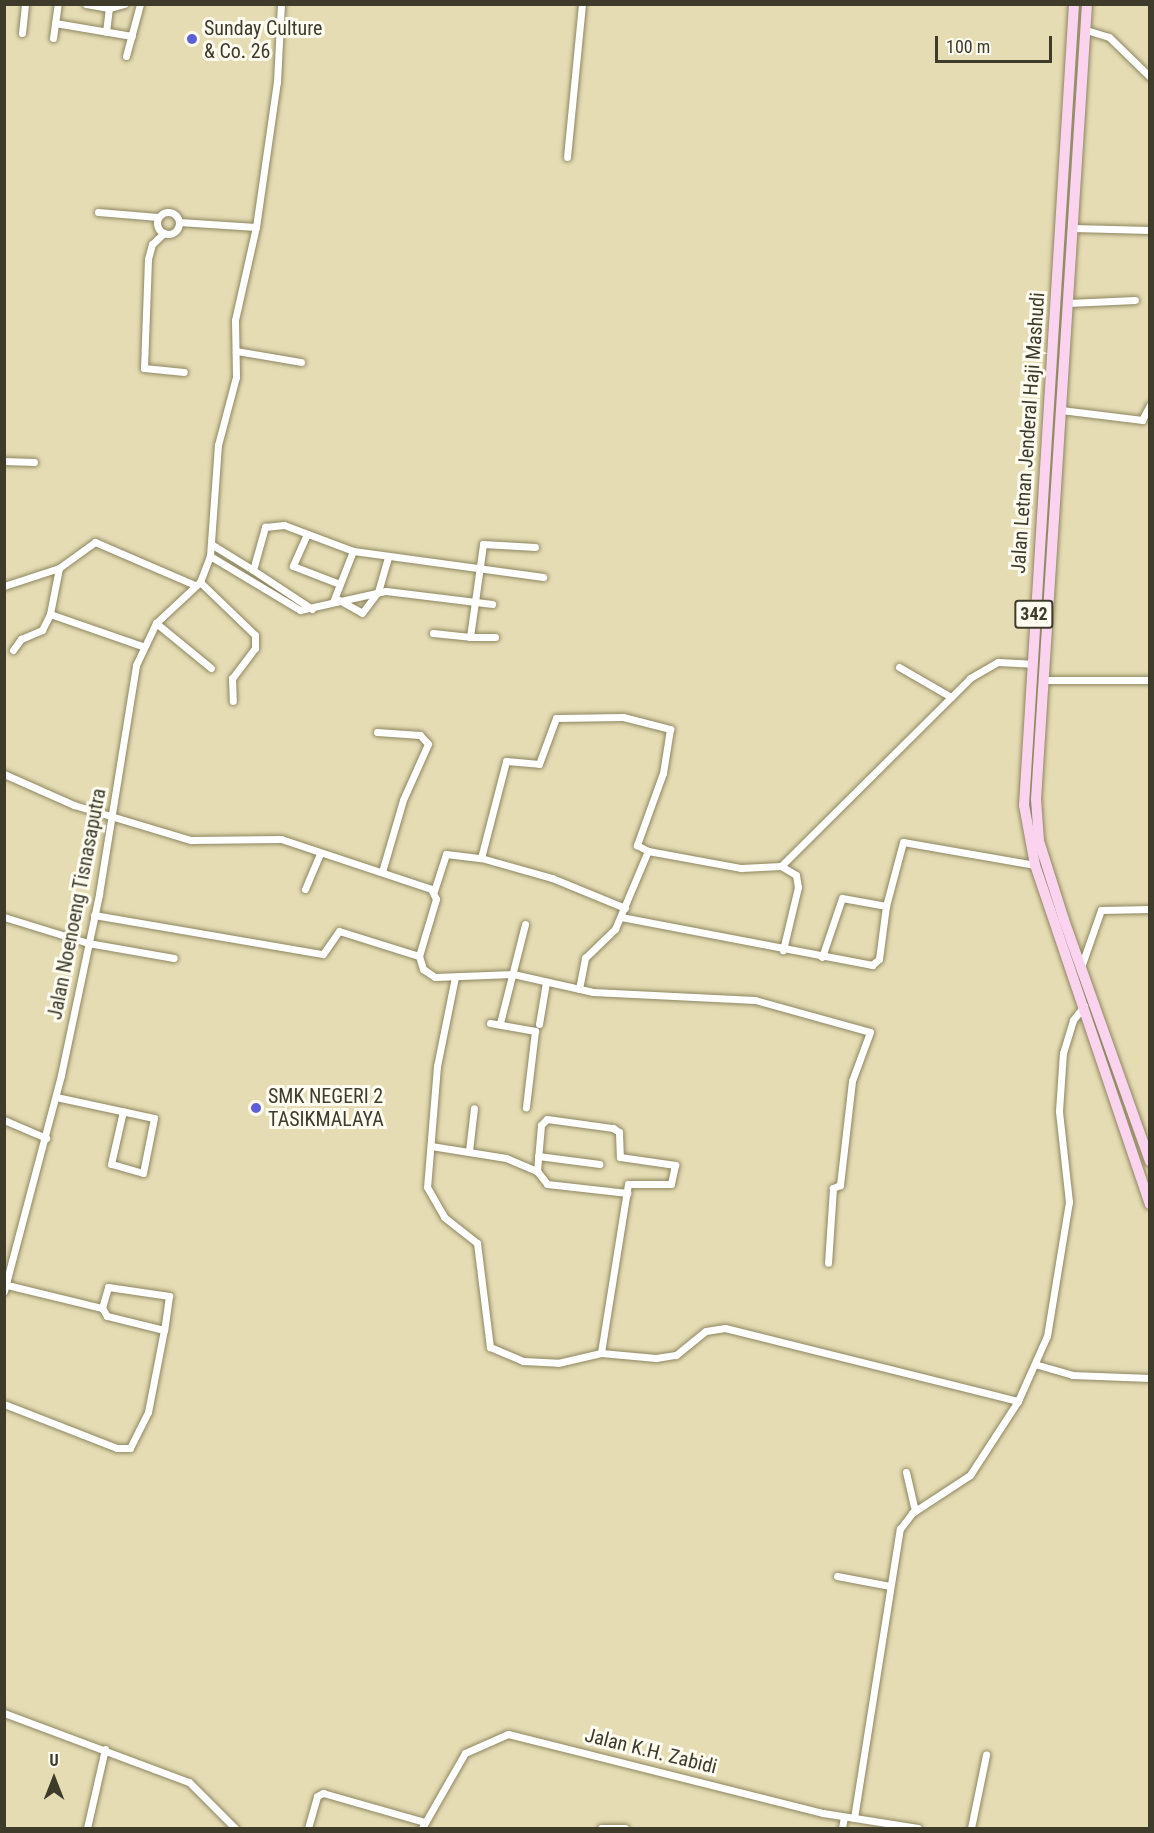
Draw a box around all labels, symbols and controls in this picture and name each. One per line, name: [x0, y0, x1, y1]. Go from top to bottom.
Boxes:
place label: Sunday Culture & Co. 26: [204, 16, 322, 63]
scale bar: [938, 24, 1055, 62]
marker: Sunday Culture & Co. 26: [185, 32, 199, 46]
text: 100 m: [946, 36, 990, 57]
street label: Jalan Letnan Jenderal Haji Mashudi: [1006, 292, 1050, 574]
road number: 342: [1013, 599, 1055, 629]
street label: Jalan Noenoeng Tisnasaputra: [43, 786, 111, 1022]
place label: SMK NEGERI 2 TASIKMALAYA: [268, 1084, 384, 1131]
marker: SMK NEGERI 2 TASIKMALAYA: [249, 1101, 263, 1115]
street label: Jalan K.H. Zabidi: [583, 1723, 719, 1779]
north arrow: [24, 1749, 84, 1809]
text: U: [49, 1751, 59, 1770]

